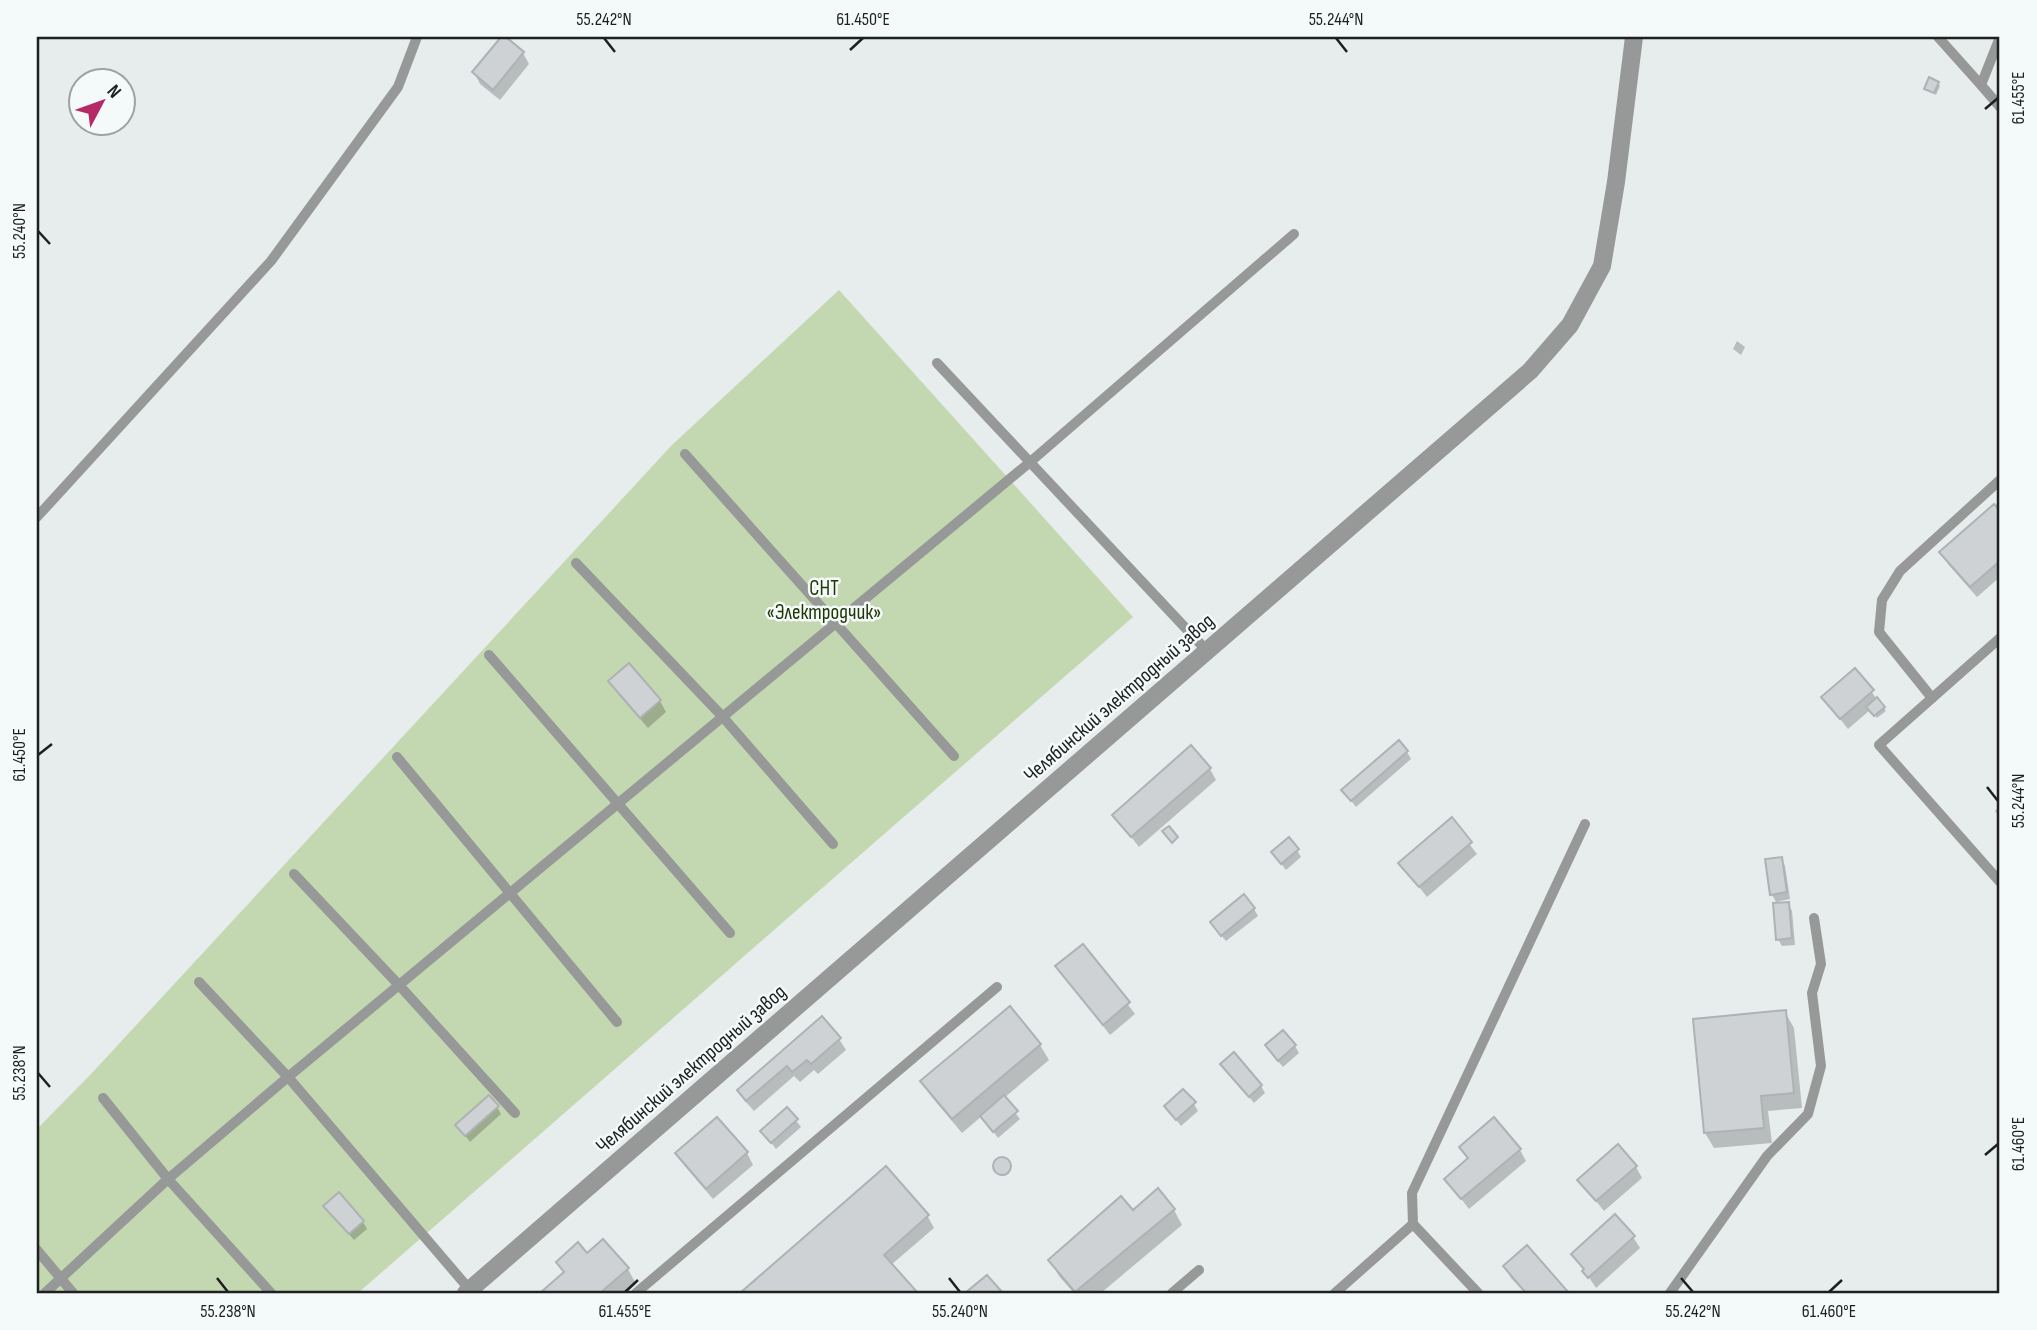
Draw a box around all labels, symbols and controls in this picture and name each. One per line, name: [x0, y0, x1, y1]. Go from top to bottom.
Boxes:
text: 55.242°N: [576, 9, 632, 30]
text: 61.450°E: [836, 9, 890, 30]
text: 55.244°N: [1309, 9, 1363, 30]
north arrow: [66, 66, 136, 136]
text: 61.455°E: [2008, 72, 2029, 124]
text: N: [102, 80, 126, 103]
text: 55.240°N: [9, 203, 30, 259]
park label: СНТ «Электродчик»: [767, 576, 881, 625]
street label: Челябинский электродный завод: [1019, 609, 1219, 787]
text: 61.450°E: [9, 728, 30, 782]
text: 55.244°N: [2008, 774, 2029, 828]
street label: Челябинский электродный завод: [591, 980, 791, 1158]
text: 55.238°N: [9, 1045, 30, 1101]
text: 61.460°E: [2008, 1117, 2029, 1171]
text: 55.238°N: [200, 1301, 256, 1322]
text: 61.455°E: [599, 1301, 651, 1322]
text: 55.240°N: [932, 1301, 988, 1322]
text: 55.242°N: [1665, 1301, 1721, 1322]
text: 61.460°E: [1802, 1301, 1856, 1322]

